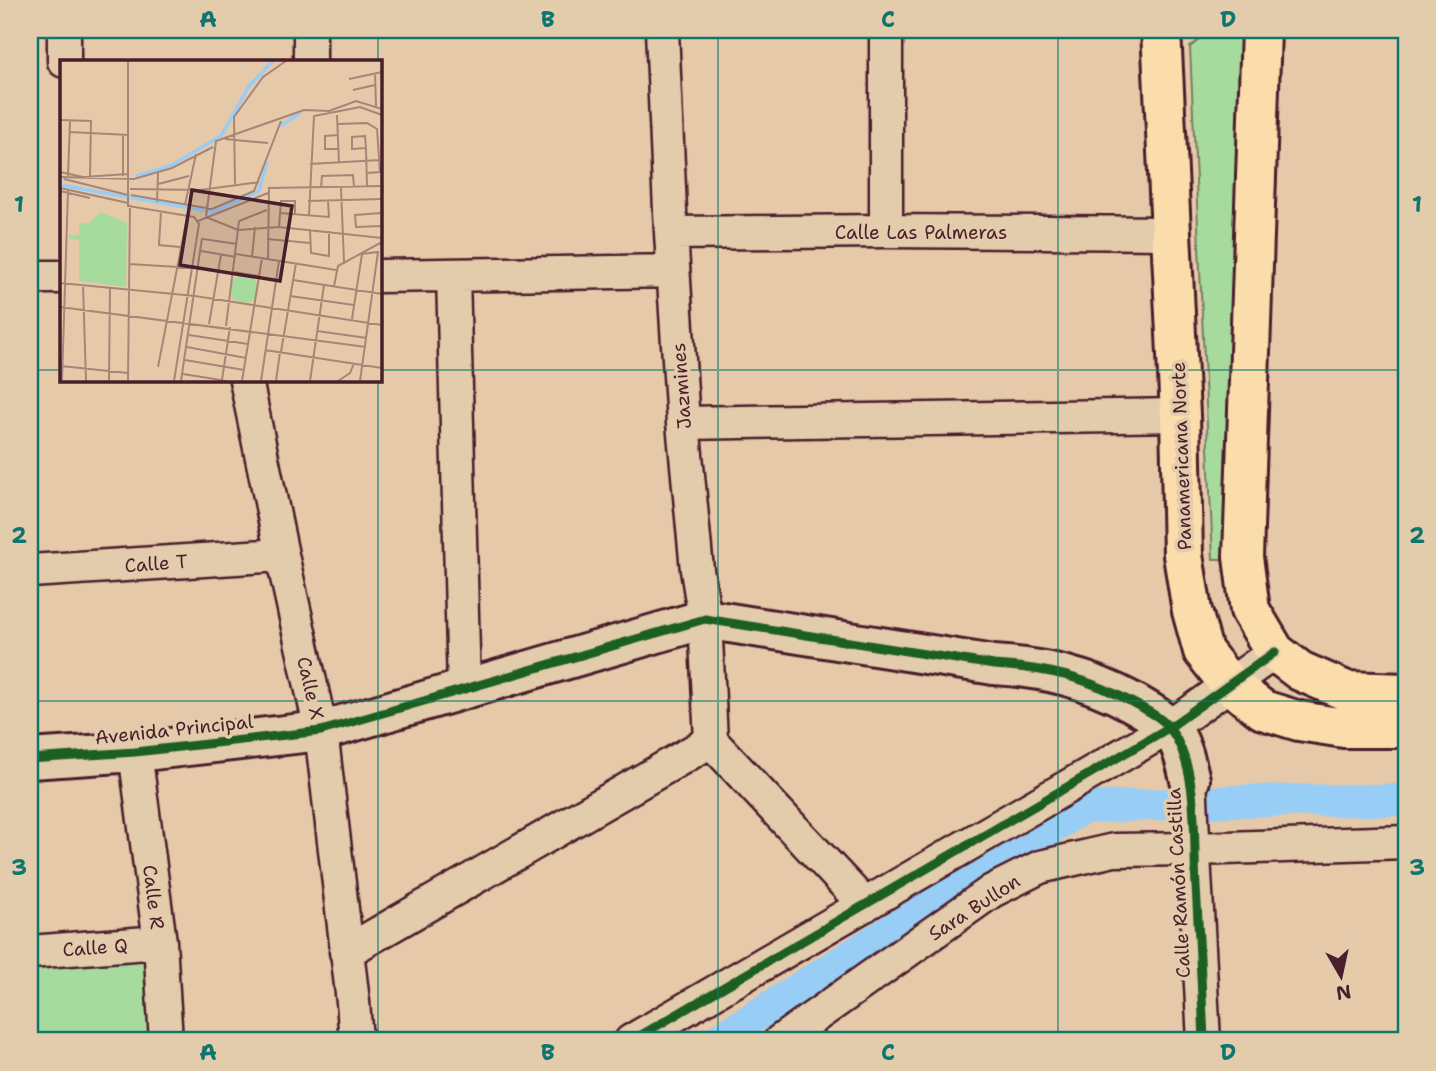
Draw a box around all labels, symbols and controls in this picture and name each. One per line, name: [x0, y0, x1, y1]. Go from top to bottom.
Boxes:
text: A: [199, 4, 217, 34]
text: B: [541, 4, 555, 34]
text: C: [881, 4, 895, 34]
text: D: [1220, 4, 1236, 34]
inset map: [60, 60, 382, 382]
text: 1: [14, 189, 24, 219]
text: 1: [1412, 189, 1422, 219]
street label: Calle Las Palmeras: [835, 220, 1007, 245]
street label: Jazmines: [666, 342, 697, 430]
street label: Panamericana Norte: [1166, 361, 1197, 551]
text: 2: [11, 520, 27, 550]
text: 2: [1409, 520, 1425, 550]
street label: Calle T: [124, 549, 189, 578]
street label: Calle X: [291, 654, 330, 722]
street label: Avenida Principal: [94, 709, 255, 750]
street label: Calle Ramón Castilla: [1161, 787, 1196, 979]
text: 3: [11, 852, 27, 882]
text: 3: [1409, 852, 1425, 882]
street label: Calle R: [137, 863, 170, 931]
street label: Sara Bullon: [924, 869, 1025, 946]
street label: Calle Q: [62, 933, 128, 962]
north arrow: [1306, 942, 1376, 1012]
text: N: [1334, 979, 1353, 1006]
text: A: [199, 1037, 217, 1067]
text: B: [541, 1037, 555, 1067]
text: C: [881, 1037, 895, 1067]
text: D: [1220, 1037, 1236, 1067]

